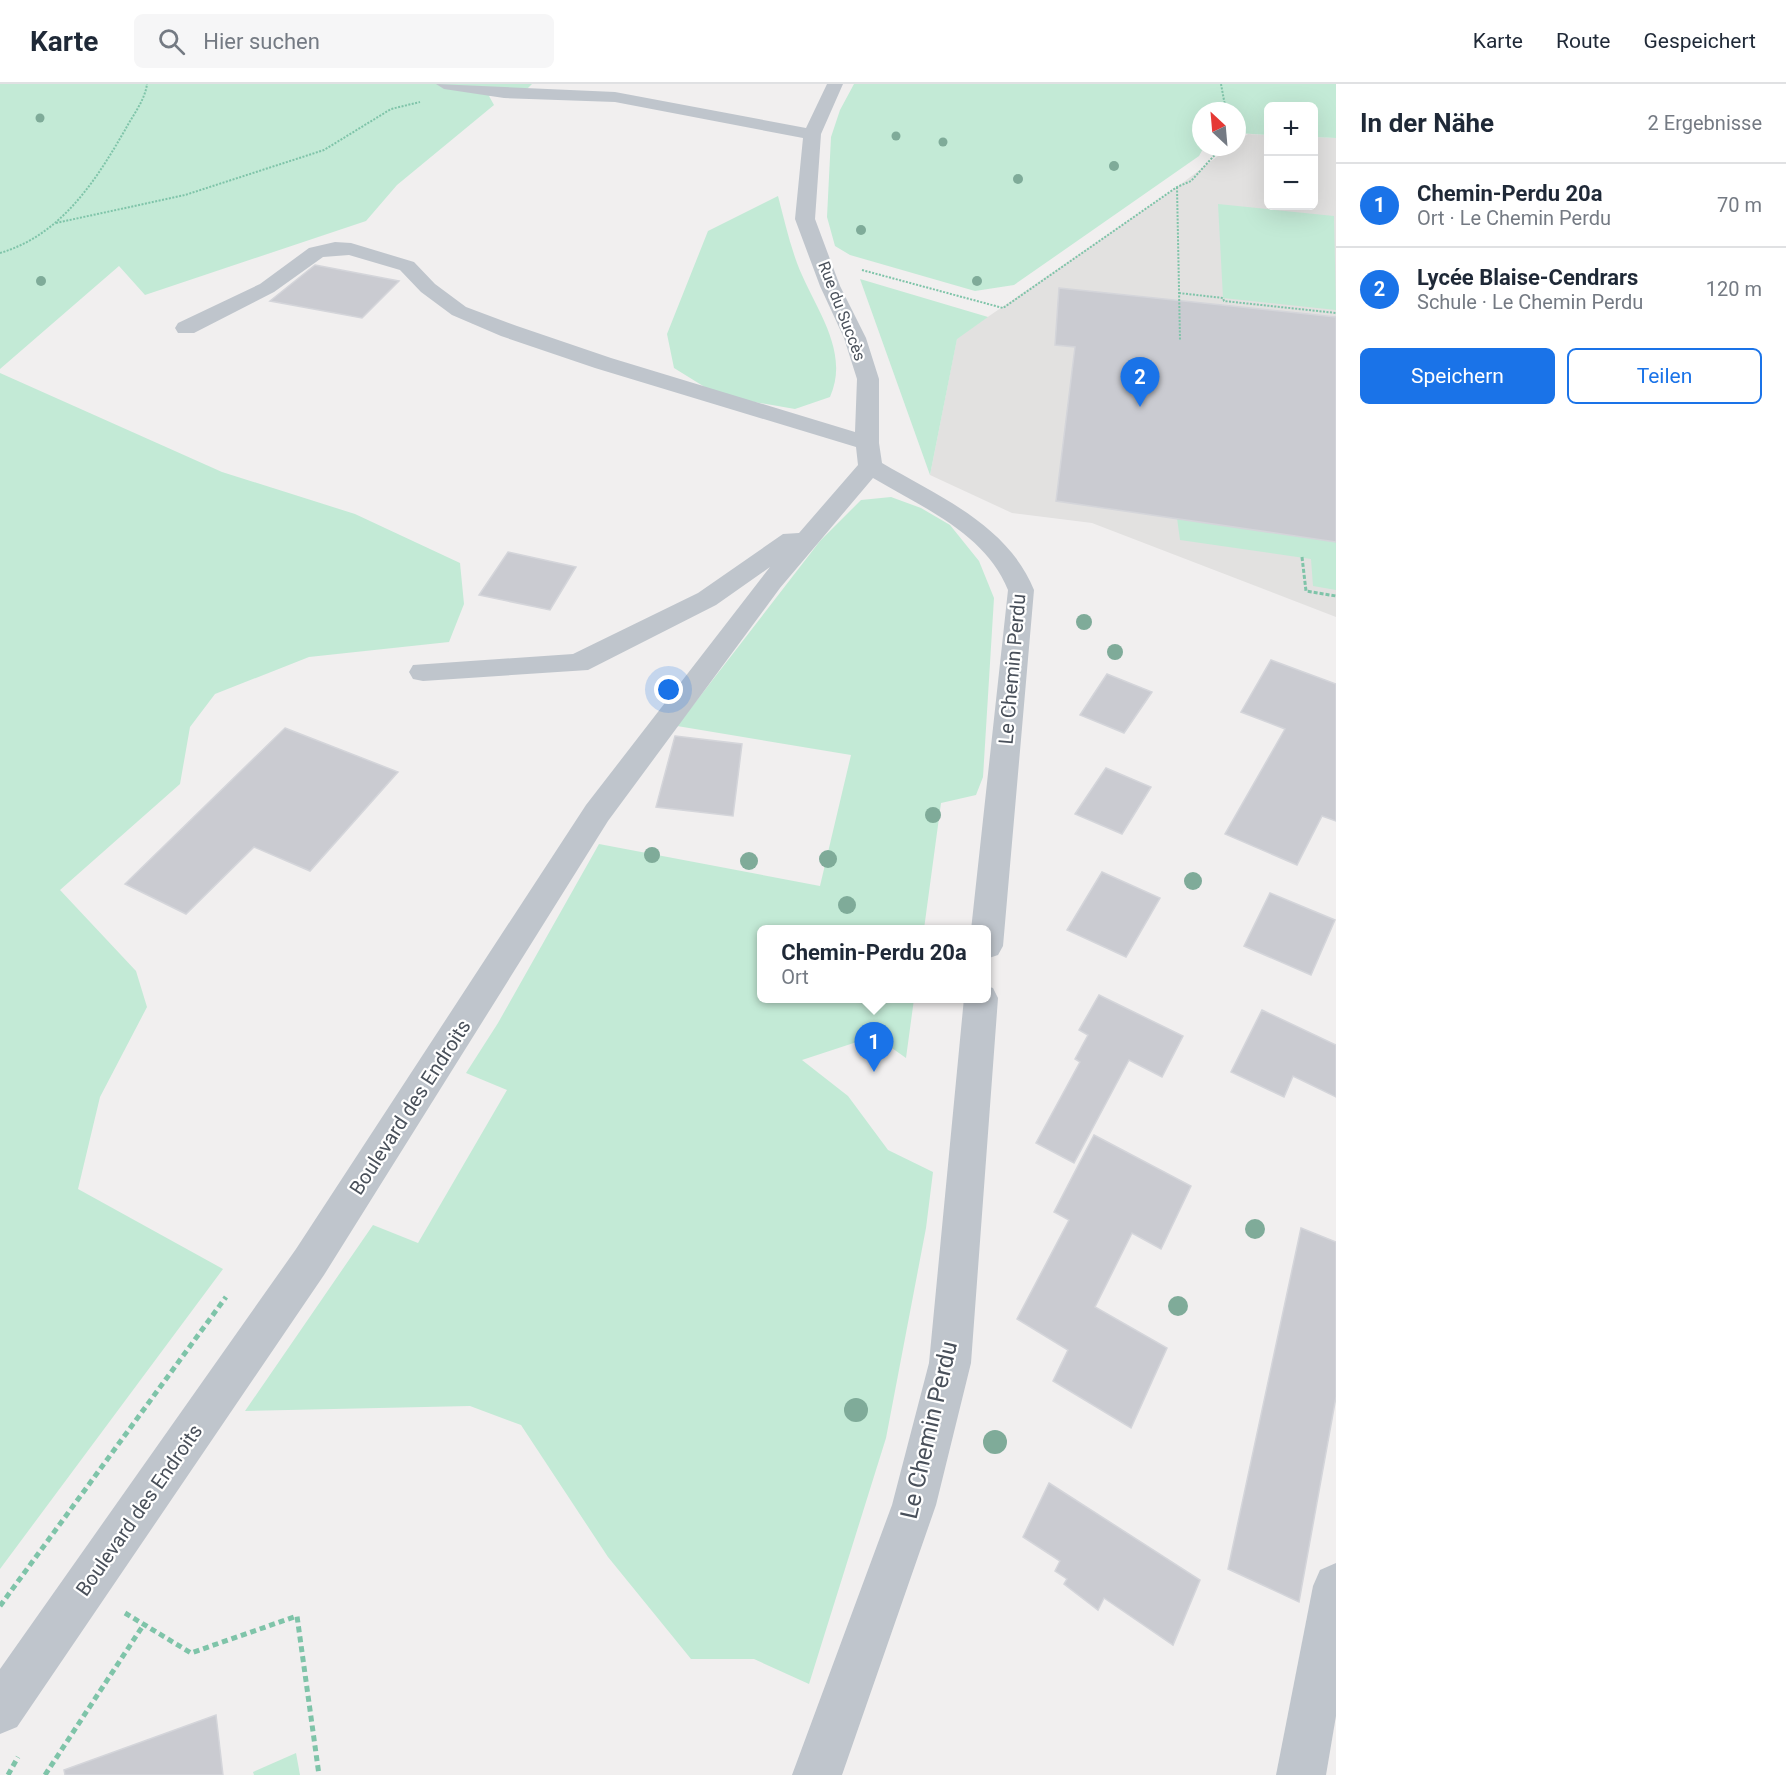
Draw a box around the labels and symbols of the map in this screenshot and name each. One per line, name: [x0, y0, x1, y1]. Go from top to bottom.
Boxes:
north arrow: [1192, 102, 1246, 156]
street label: Rue du Succès: [814, 259, 870, 363]
pin: 2: [1120, 358, 1160, 407]
street label: Le Chemin Perdu: [993, 593, 1031, 745]
your location: [654, 675, 683, 704]
street label: Boulevard des Endroits: [344, 1015, 476, 1199]
pin: 1: [854, 1022, 894, 1072]
street label: Le Chemin Perdu: [895, 1338, 963, 1522]
street label: Boulevard des Endroits: [71, 1420, 207, 1600]

